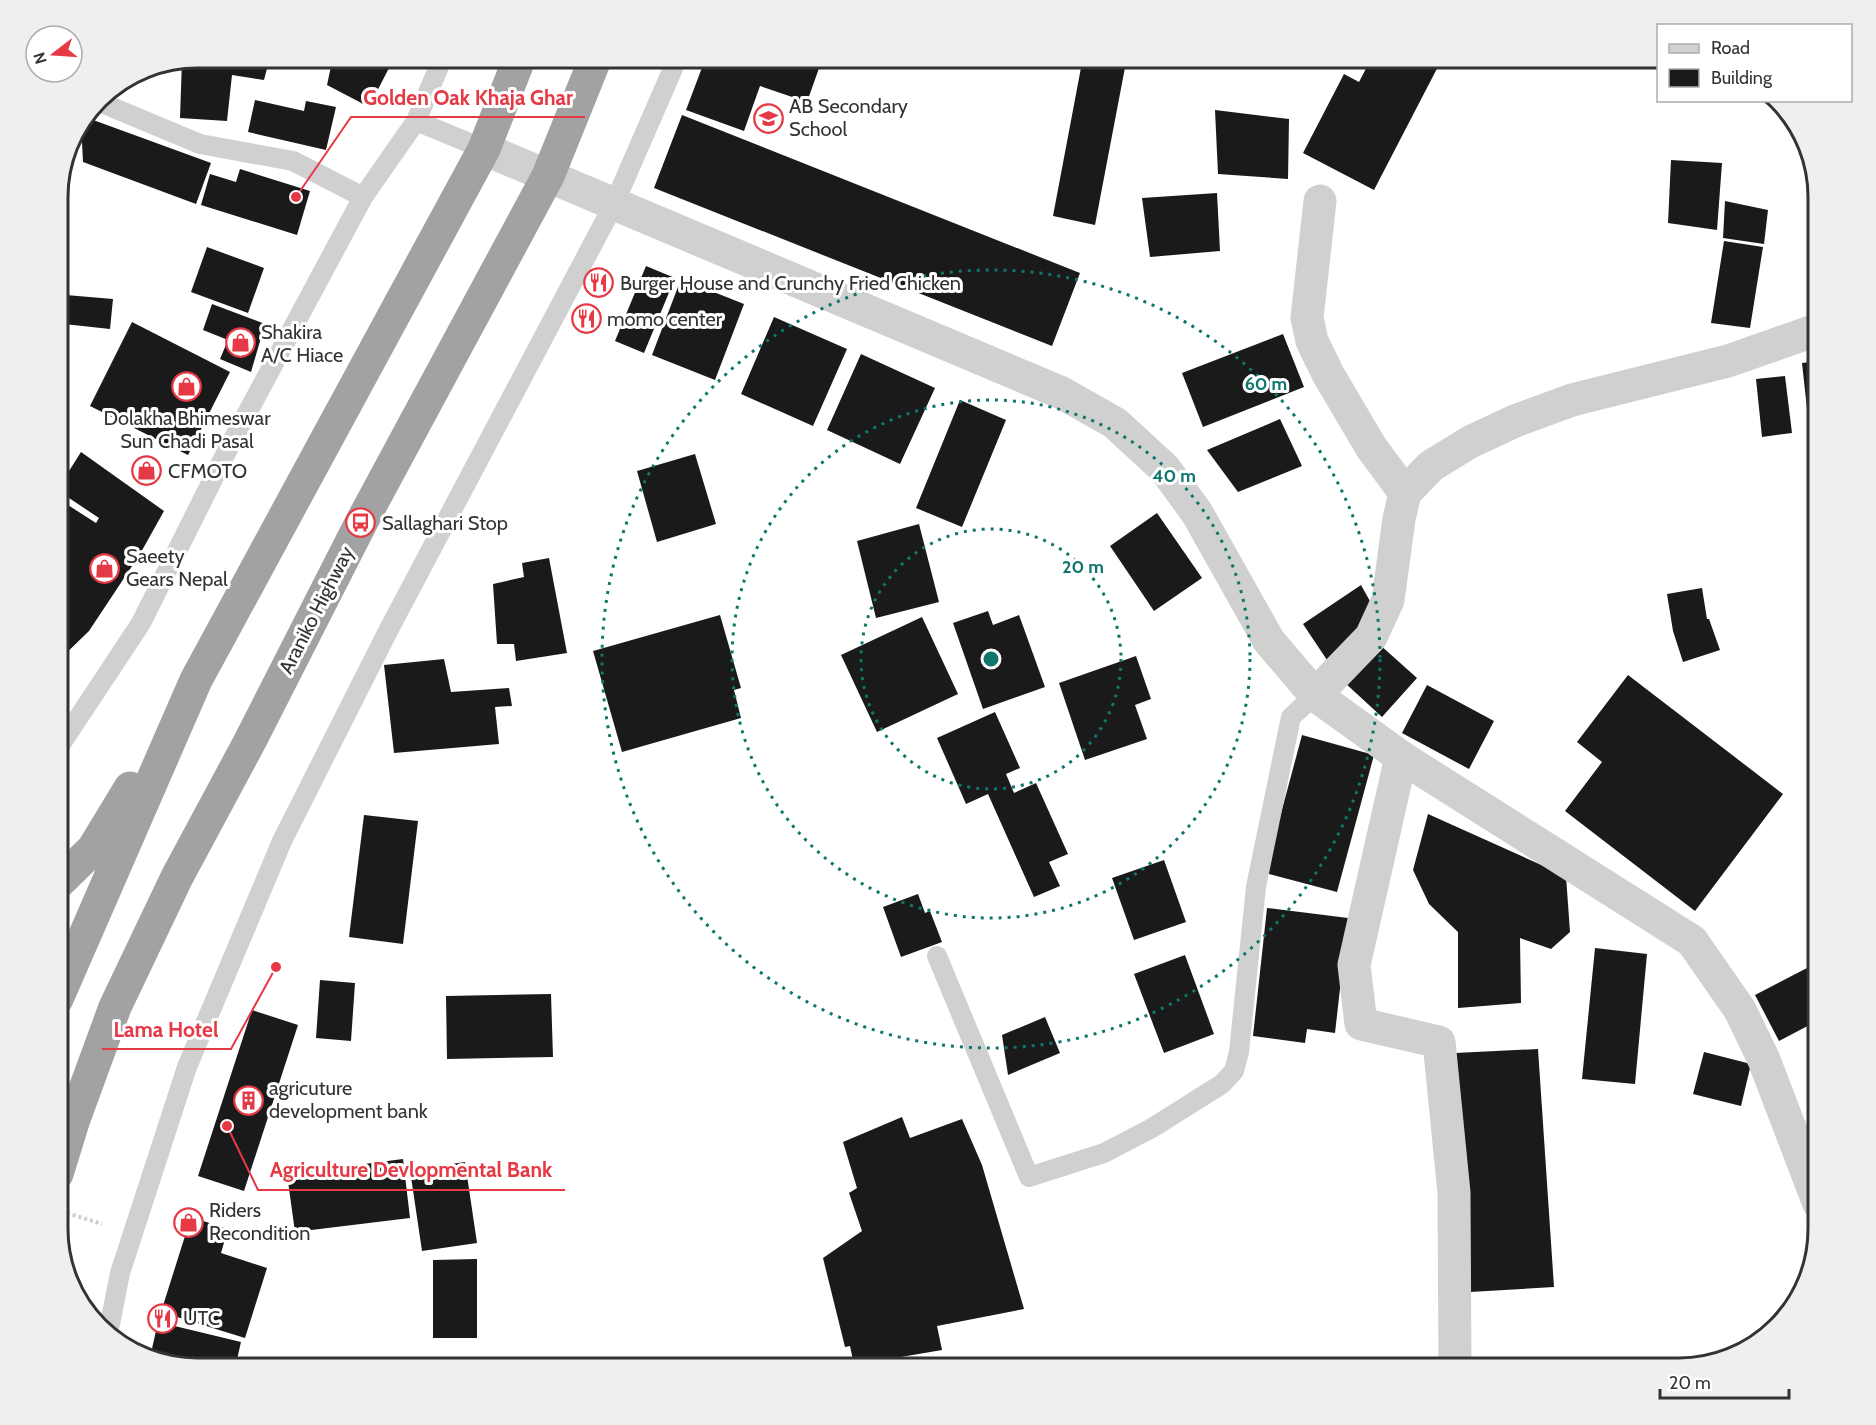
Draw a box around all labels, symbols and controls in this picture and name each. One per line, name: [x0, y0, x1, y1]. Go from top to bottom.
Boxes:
north arrow: [24, 24, 84, 84]
legend: [1657, 24, 1852, 102]
text: Road: [1711, 37, 1750, 59]
text: N: [29, 50, 51, 66]
text: Building: [1711, 67, 1773, 89]
callout: Golden Oak Khaja Ghar: [351, 78, 585, 117]
text: Golden Oak Khaja Ghar: [363, 85, 573, 110]
place label: AB Secondary School: [789, 94, 908, 141]
school or university icon: AB Secondary School: [752, 102, 784, 134]
restaurant icon: Burger House and Crunchy Fried Chicken: [583, 267, 615, 299]
place label: Burger House and Crunchy Fried Chicken: [620, 271, 961, 295]
restaurant icon: momo center: [570, 303, 602, 335]
place label: momo center: [607, 307, 723, 331]
place label: Shakira A/C Hiace: [261, 320, 343, 367]
shop icon: Shakira A/C Hiace: [224, 327, 256, 359]
shop icon: Dolakha Bhimeswar Sun Chadi Pasal: [171, 371, 203, 403]
text: 60 m: [1245, 373, 1287, 395]
place label: Dolakha Bhimeswar Sun Chadi Pasal: [104, 406, 271, 453]
shop icon: CFMOTO: [131, 455, 163, 487]
place label: CFMOTO: [168, 459, 247, 483]
text: 40 m: [1152, 465, 1196, 487]
bus stop icon: Sallaghari Stop: [345, 507, 377, 539]
place label: Sallaghari Stop: [382, 511, 508, 535]
street label: Araniko Highway: [274, 542, 358, 678]
place label: Saeety Gears Nepal: [126, 544, 228, 591]
shop icon: Saeety Gears Nepal: [89, 552, 121, 584]
text: 20 m: [1062, 556, 1104, 578]
centre of rings: [981, 649, 1001, 669]
callout: Lama Hotel: [102, 1010, 231, 1049]
text: Lama Hotel: [114, 1017, 219, 1042]
place label: agricuture development bank: [269, 1076, 428, 1123]
building icon: agricuture development bank: [232, 1084, 264, 1116]
callout: Agriculture Devlopmental Bank: [258, 1151, 565, 1190]
text: Agriculture Devlopmental Bank: [270, 1157, 553, 1182]
place label: Riders Recondition: [209, 1198, 311, 1245]
shop icon: Riders Recondition: [172, 1206, 204, 1238]
restaurant icon: UTC: [146, 1302, 178, 1334]
place label: UTC: [183, 1306, 220, 1330]
scale bar: [1660, 1362, 1789, 1400]
text: 20 m: [1669, 1372, 1711, 1394]

